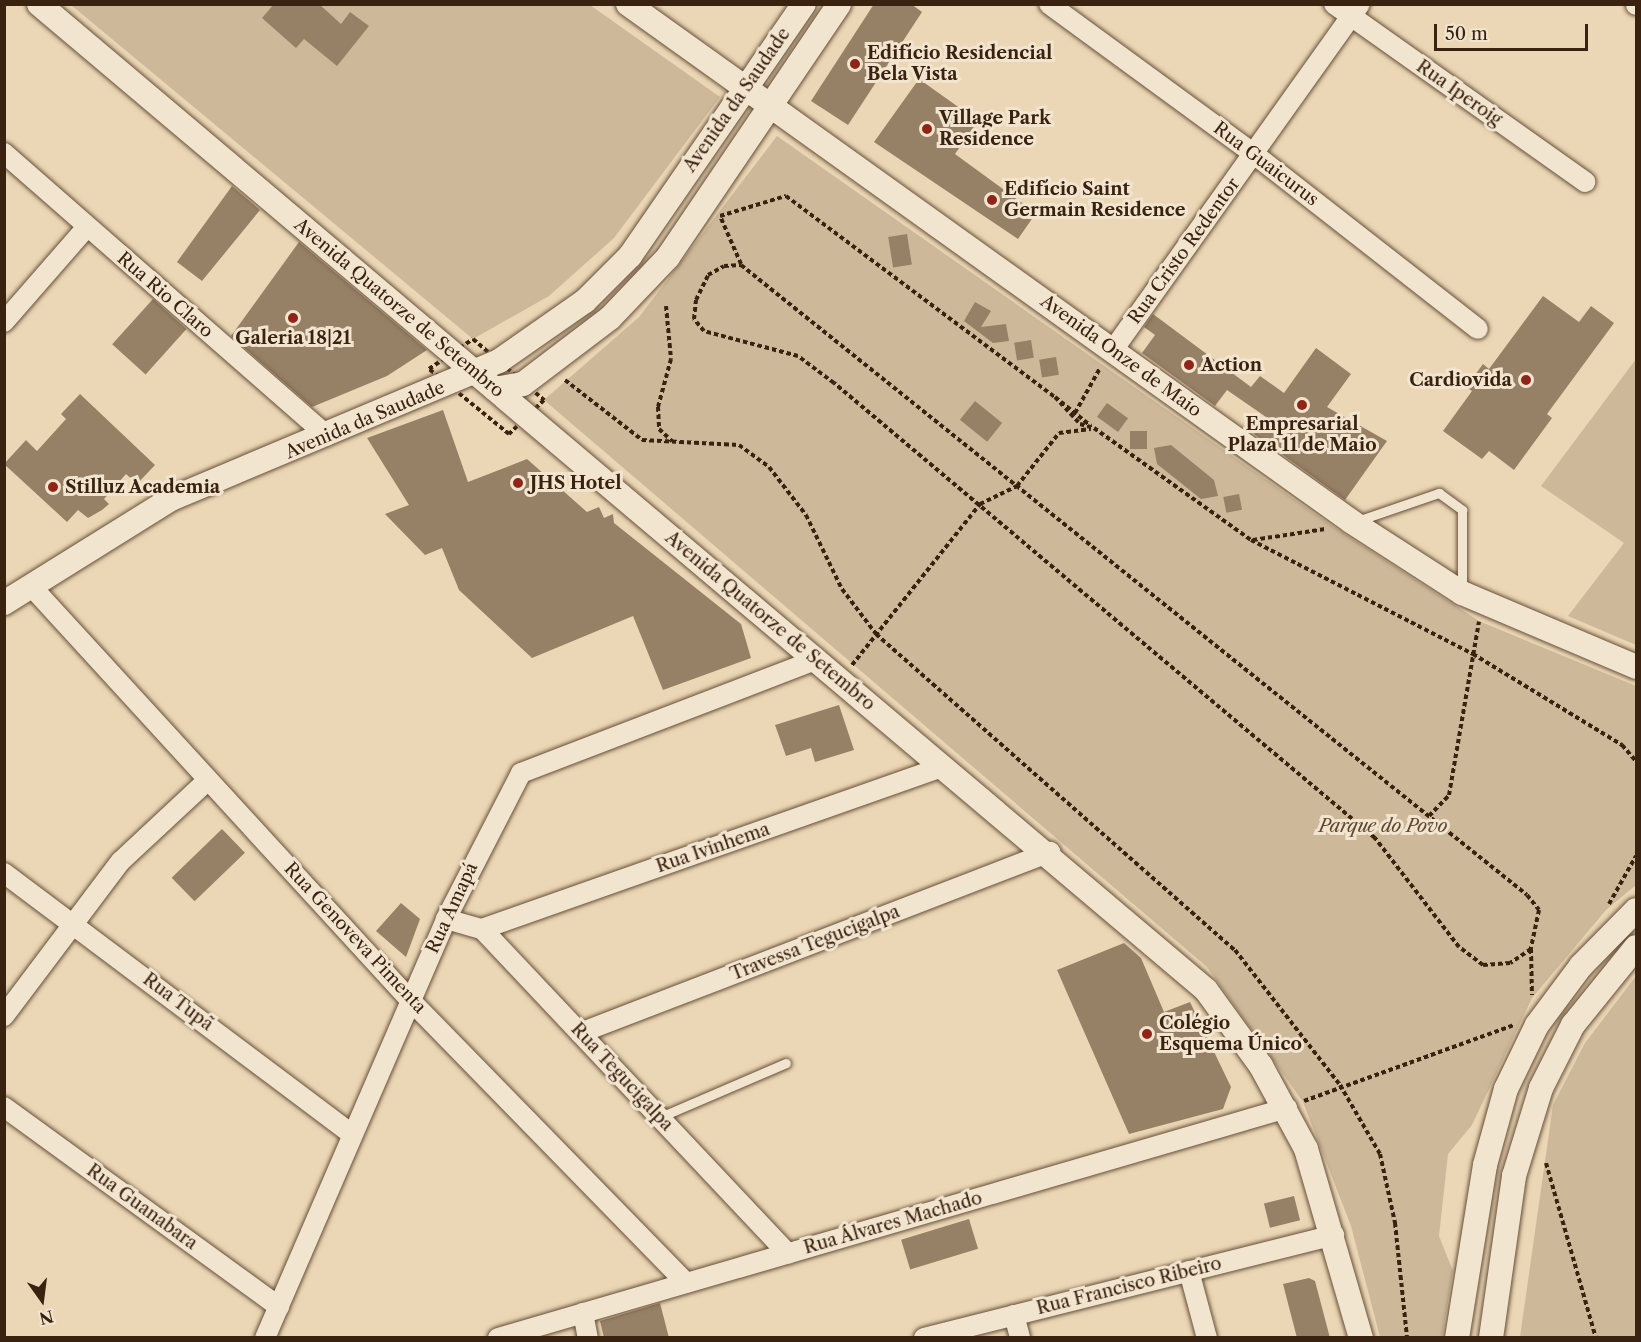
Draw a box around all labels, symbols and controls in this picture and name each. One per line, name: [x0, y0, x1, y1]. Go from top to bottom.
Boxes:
scale bar: [1437, 12, 1592, 50]
text: 50 m: [1445, 23, 1488, 45]
street label: Avenida da Saudade: [679, 24, 795, 176]
place label: Edifício Residencial Bela Vista: [867, 43, 1052, 86]
street label: Rua Iperoig: [1412, 56, 1506, 130]
marker: Edifício Residencial Bela Vista: [848, 57, 862, 71]
place label: Village Park Residence: [939, 108, 1051, 150]
street label: Rua Guaicurus: [1209, 117, 1323, 211]
marker: Village Park Residence: [920, 122, 934, 136]
street label: Rua Cristo Redentor: [1124, 174, 1244, 328]
place label: Edifício Saint Germain Residence: [1004, 179, 1185, 222]
marker: Edifício Saint Germain Residence: [985, 193, 999, 207]
street label: Avenida Quatorze de Setembro: [290, 214, 508, 402]
street label: Rua Rio Claro: [113, 247, 217, 343]
street label: Avenida Onze de Maio: [1036, 290, 1206, 422]
marker: Galeria 18|21: [286, 311, 300, 325]
place label: Galeria 18|21: [235, 327, 351, 349]
place label: Action: [1201, 354, 1262, 376]
marker: Action: [1182, 358, 1196, 372]
place label: Cardiovida: [1409, 369, 1512, 391]
marker: Cardiovida: [1517, 371, 1535, 389]
street label: Avenida da Saudade: [282, 377, 448, 463]
marker: Empresarial Plaza 11 de Maio: [1295, 398, 1309, 412]
place label: Empresarial Plaza 11 de Maio: [1227, 414, 1377, 456]
place label: JHS Hotel: [530, 472, 622, 494]
place label: Stilluz Academia: [65, 476, 221, 498]
marker: JHS Hotel: [511, 476, 525, 490]
marker: Stilluz Academia: [46, 480, 60, 494]
street label: Avenida Quatorze de Setembro: [661, 527, 879, 715]
park label: Parque do Povo: [1319, 815, 1447, 837]
street label: Rua Ivinhema: [653, 818, 773, 878]
street label: Rua Genoveva Pimenta: [279, 858, 431, 1018]
street label: Rua Amapá: [421, 859, 483, 957]
street label: Travessa Tegucigalpa: [727, 901, 903, 985]
street label: Rua Tupã: [138, 968, 218, 1036]
place label: Colégio Esquema Único: [1159, 1013, 1302, 1056]
street label: Rua Tegucigalpa: [566, 1018, 678, 1136]
marker: Colégio Esquema Único: [1140, 1027, 1154, 1041]
street label: Rua Guanabara: [82, 1160, 202, 1254]
street label: Rua Álvares Machado: [801, 1187, 985, 1259]
street label: Rua Francisco Ribeiro: [1034, 1253, 1224, 1319]
north arrow: [12, 1270, 72, 1330]
text: N: [37, 1306, 56, 1329]

